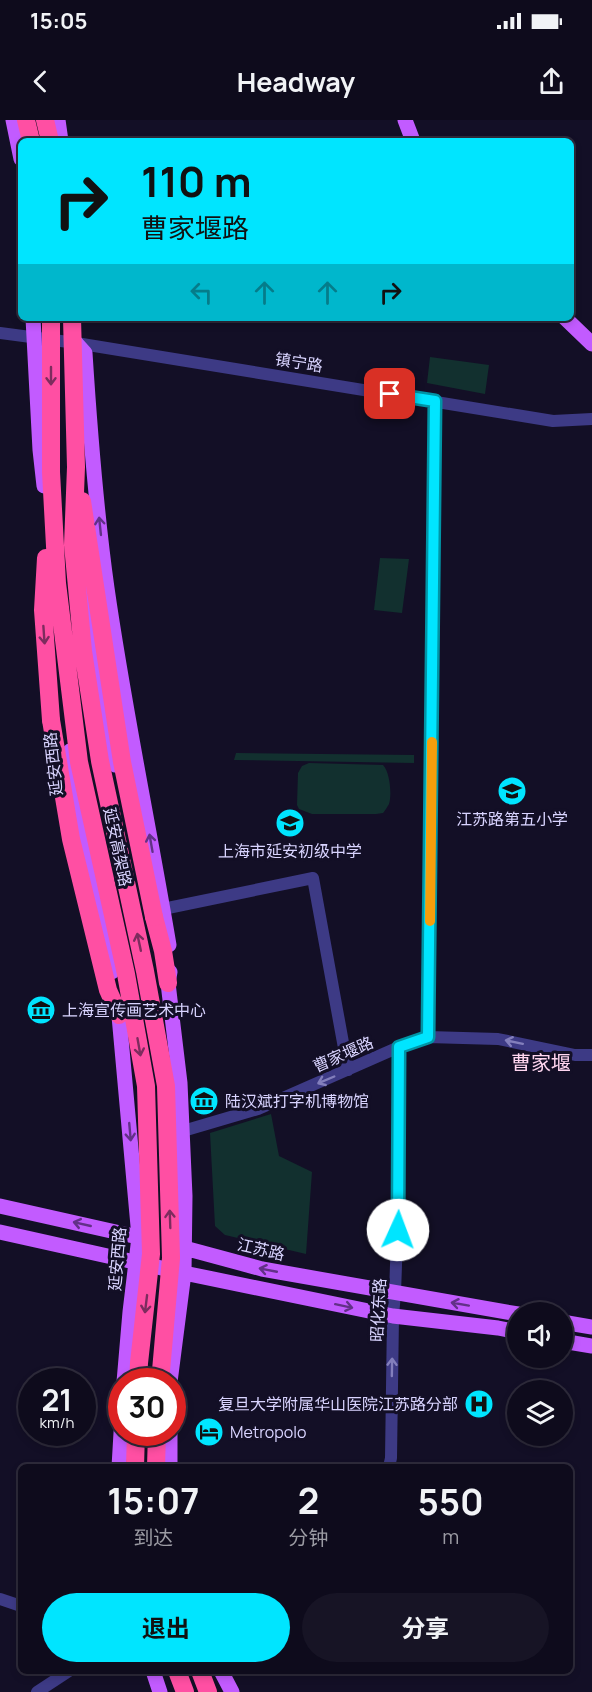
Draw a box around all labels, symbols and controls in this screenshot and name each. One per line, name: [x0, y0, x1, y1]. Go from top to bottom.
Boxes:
text: 15:05: [30, 6, 87, 36]
text: Headway: [237, 63, 355, 100]
icon: back: [24, 65, 57, 98]
icon: share: [535, 65, 568, 98]
text: 110 m: [141, 152, 252, 210]
icon: right: [42, 162, 120, 240]
text: 曹家堰路: [141, 209, 249, 246]
icon: left: [185, 276, 218, 309]
icon: ahead: [248, 276, 281, 309]
icon: ahead: [311, 276, 344, 309]
icon: right: [374, 276, 407, 309]
street label: 镇宁路: [274, 347, 324, 377]
one-way arrow: [45, 366, 57, 386]
pin: [364, 368, 415, 419]
icon: arrive: [373, 377, 406, 410]
one-way arrow: [94, 516, 105, 536]
one-way arrow: [39, 625, 50, 645]
street label: 延安西路: [39, 731, 67, 797]
school or university icon: 江苏路第五小学: [496, 775, 528, 807]
street label: 延安高架路: [99, 806, 137, 888]
school or university icon: 上海市延安初级中学: [274, 807, 306, 839]
place label: 江苏路第五小学: [456, 808, 568, 830]
one-way arrow: [145, 833, 156, 853]
place label: 上海市延安初级中学: [218, 840, 362, 862]
one-way arrow: [133, 933, 144, 952]
museum icon: 上海宣传画艺术中心: [25, 994, 57, 1026]
place label: 上海宣传画艺术中心: [62, 999, 206, 1021]
street label: 曹家堰路: [309, 1031, 377, 1077]
one-way arrow: [134, 1036, 145, 1056]
one-way arrow: [504, 1036, 524, 1047]
district label: 曹家堰: [511, 1049, 571, 1076]
one-way arrow: [318, 1074, 336, 1086]
museum icon: 陆汉斌打字机博物馆: [188, 1085, 220, 1117]
place label: 陆汉斌打字机博物馆: [225, 1090, 369, 1112]
one-way arrow: [125, 1121, 136, 1141]
position arrow: [366, 1198, 430, 1262]
one-way arrow: [164, 1209, 176, 1229]
one-way arrow: [73, 1218, 92, 1229]
street label: 延安西路: [103, 1226, 131, 1292]
street label: 江苏路: [235, 1233, 287, 1265]
one-way arrow: [259, 1264, 278, 1275]
street label: 昭化东路: [365, 1277, 391, 1343]
one-way arrow: [140, 1293, 151, 1313]
one-way arrow: [451, 1298, 470, 1309]
one-way arrow: [333, 1301, 353, 1312]
map controls: [507, 1302, 573, 1446]
button: sound: [507, 1302, 573, 1368]
one-way arrow: [386, 1357, 398, 1377]
speed limit sign: 30: [108, 1368, 186, 1446]
text: 21: [41, 1379, 73, 1420]
button: layers: [507, 1380, 573, 1446]
hospital icon: 复旦大学附属华山医院江苏路分部: [463, 1388, 495, 1420]
place label: 复旦大学附属华山医院江苏路分部: [218, 1393, 458, 1415]
text: km/h: [40, 1412, 74, 1433]
hotel icon: Metropolo: [193, 1416, 225, 1448]
place label: Metropolo: [230, 1421, 306, 1443]
text: 15:07: [107, 1476, 199, 1525]
text: 2: [298, 1476, 319, 1525]
text: 550: [418, 1477, 484, 1526]
text: m: [442, 1523, 459, 1550]
text: 到达: [133, 1524, 173, 1551]
text: 分钟: [289, 1524, 329, 1551]
button: 退出: [42, 1593, 290, 1662]
button: 分享: [302, 1593, 549, 1662]

